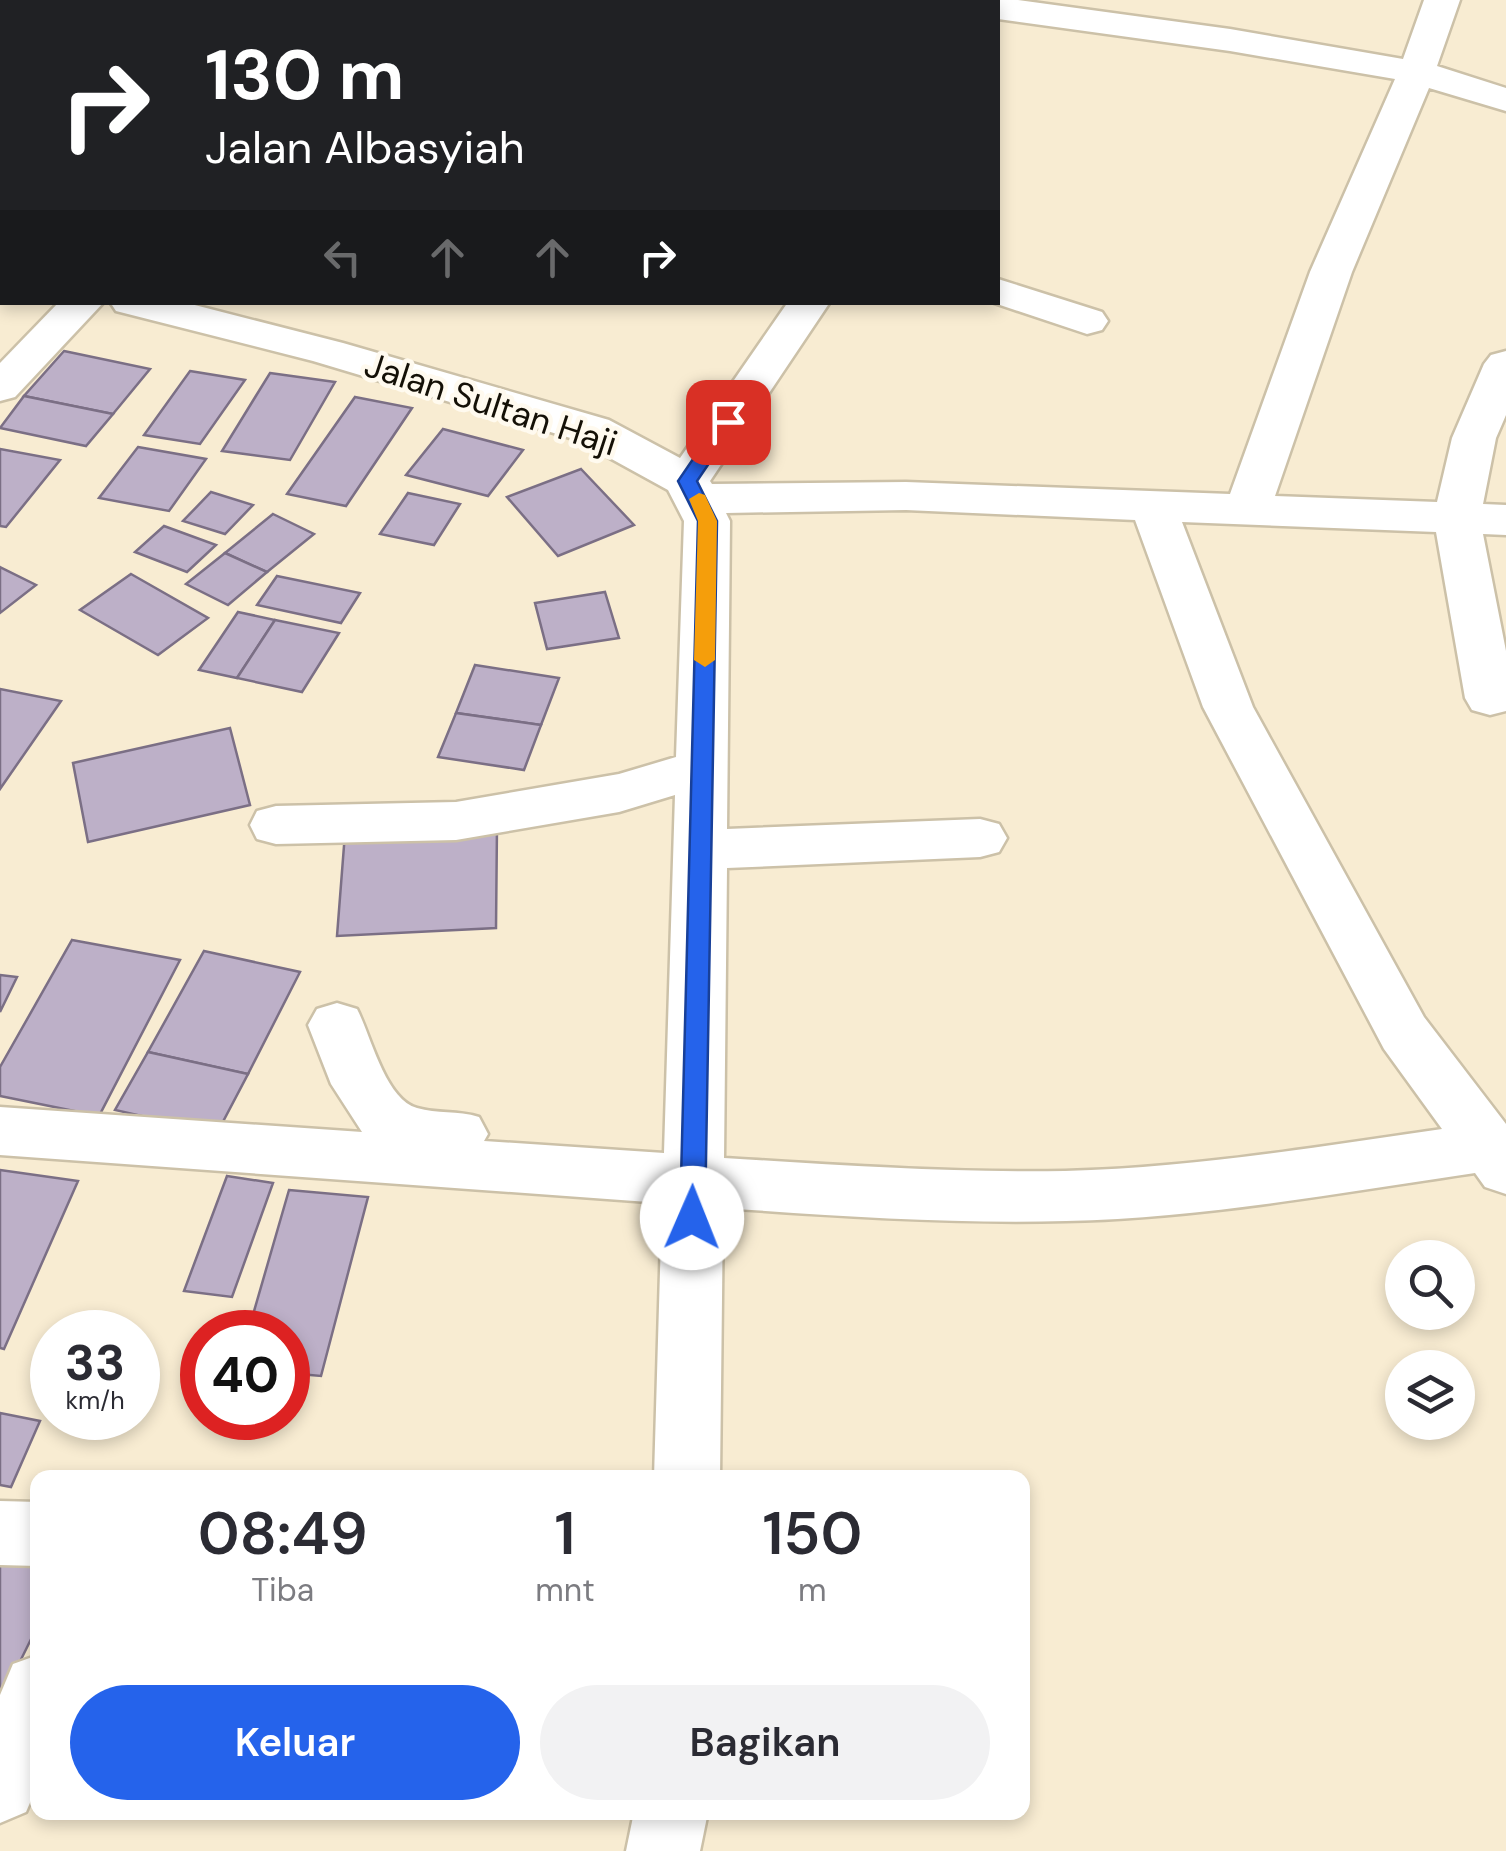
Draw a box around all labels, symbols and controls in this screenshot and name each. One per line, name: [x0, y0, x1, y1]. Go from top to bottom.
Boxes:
text: 130 m: [205, 30, 404, 121]
icon: right: [40, 40, 170, 170]
text: Jalan Albasyiah: [205, 118, 525, 177]
icon: left: [315, 230, 370, 285]
icon: ahead: [420, 230, 475, 285]
icon: ahead: [525, 230, 580, 285]
icon: right: [630, 230, 685, 285]
street label: Jalan Sultan Haji: [359, 342, 623, 466]
pin: [686, 380, 771, 465]
icon: arrive: [701, 395, 756, 450]
position arrow: [640, 1166, 744, 1270]
map controls: [1385, 1240, 1475, 1440]
button: search: [1385, 1240, 1475, 1330]
speed limit sign: 40: [180, 1310, 310, 1440]
text: 33: [65, 1330, 125, 1396]
button: layers: [1385, 1350, 1475, 1440]
text: km/h: [65, 1384, 125, 1417]
text: 08:49: [198, 1494, 368, 1573]
text: 1: [555, 1494, 575, 1573]
text: 150: [762, 1494, 862, 1573]
text: Tiba: [251, 1569, 314, 1611]
text: mnt: [535, 1569, 595, 1611]
text: m: [798, 1569, 827, 1611]
button: Keluar: [70, 1685, 520, 1800]
button: Bagikan: [540, 1685, 990, 1800]

